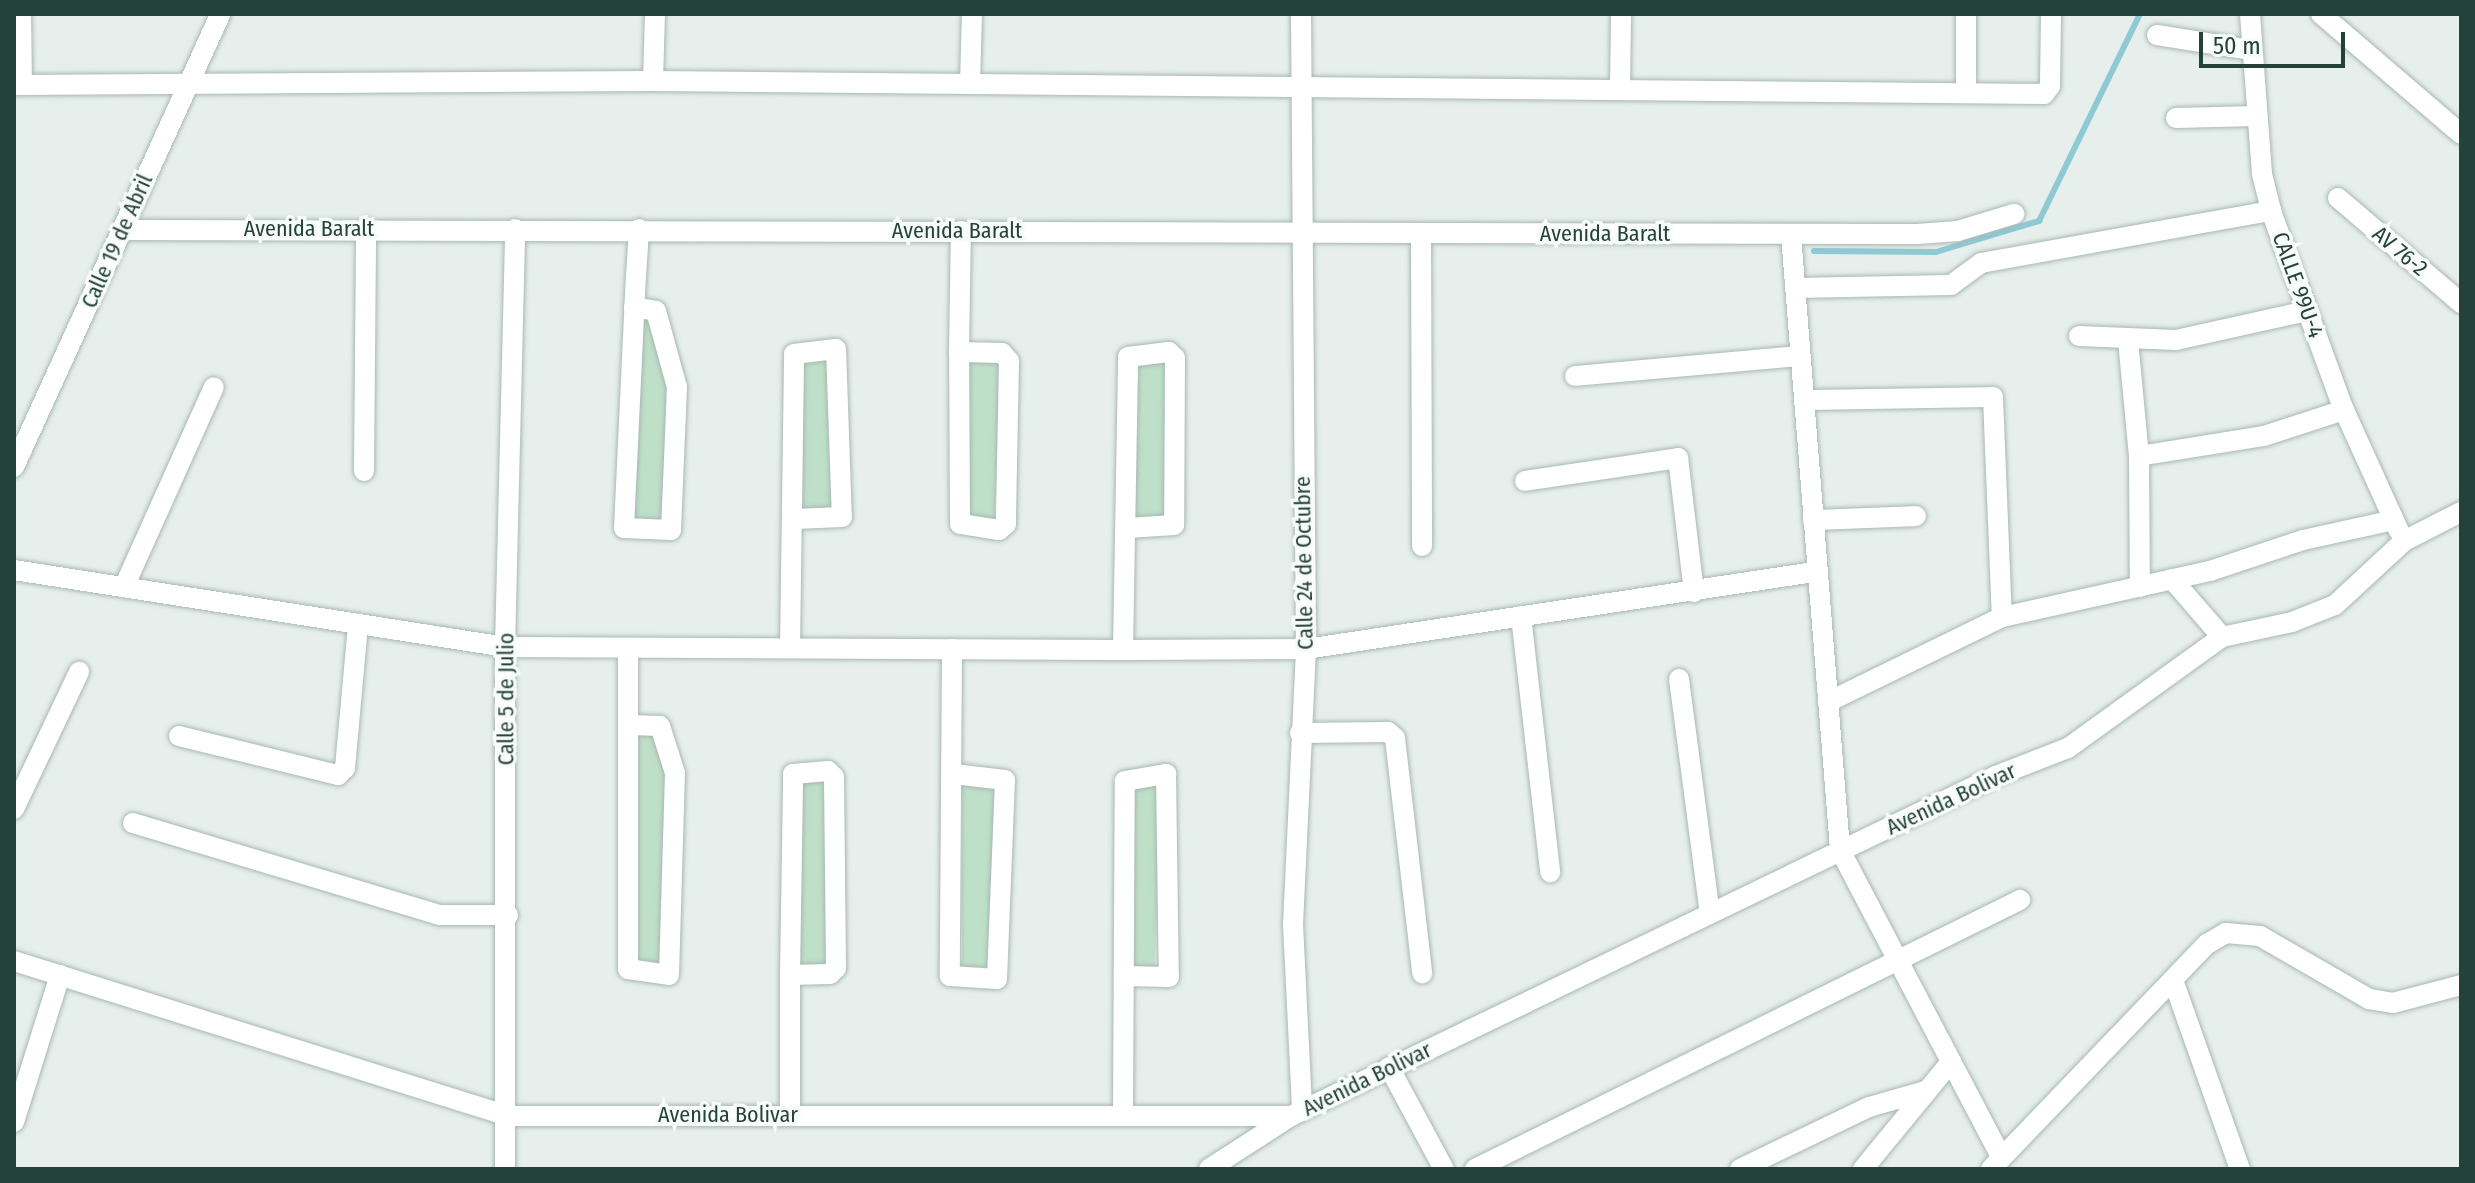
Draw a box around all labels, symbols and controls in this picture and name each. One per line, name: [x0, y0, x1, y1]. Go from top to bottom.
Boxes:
scale bar: [2203, 16, 2349, 66]
text: 50 m: [2213, 32, 2261, 60]
street label: Calle 19 de Abril: [76, 170, 158, 312]
street label: Avenida Baralt: [244, 216, 374, 242]
street label: Avenida Baralt: [892, 218, 1022, 244]
street label: Avenida Baralt: [1540, 221, 1670, 247]
street label: AV 76-2: [2367, 221, 2433, 281]
street label: CALLE 99U-4: [2267, 229, 2329, 341]
street label: Calle 24 de Octubre: [1289, 476, 1319, 650]
street label: Calle 5 de Julio: [493, 633, 519, 765]
street label: Avenida Bolivar: [1882, 757, 2020, 841]
street label: Avenida Bolivar: [1298, 1036, 1436, 1122]
street label: Avenida Bolivar: [658, 1102, 798, 1128]

